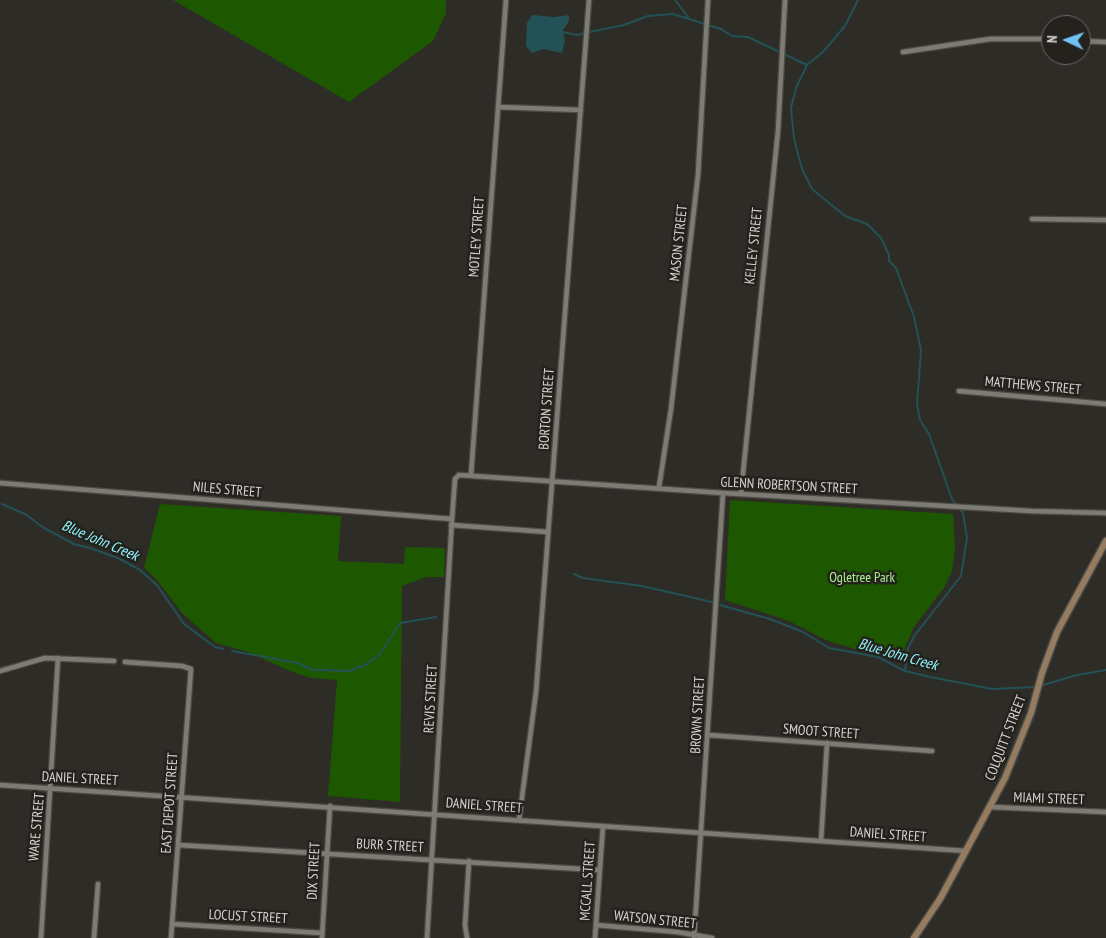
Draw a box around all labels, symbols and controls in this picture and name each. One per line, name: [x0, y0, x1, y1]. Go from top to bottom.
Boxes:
north arrow: [1041, 15, 1091, 65]
text: N: [1043, 35, 1061, 44]
street label: MOTLEY STREET: [466, 196, 488, 278]
street label: MASON STREET: [667, 204, 691, 282]
street label: KELLEY STREET: [742, 207, 766, 285]
street label: BORTON STREET: [536, 368, 558, 450]
street label: MATTHEWS STREET: [984, 373, 1082, 399]
street label: GLENN ROBERTSON STREET: [720, 474, 858, 498]
street label: NILES STREET: [192, 479, 262, 501]
water label: Blue John Creek: [59, 517, 141, 565]
park label: Ogletree Park: [829, 570, 895, 586]
water label: Blue John Creek: [856, 635, 940, 675]
street label: REVIS STREET: [421, 664, 441, 734]
street label: BROWN STREET: [688, 676, 708, 754]
street label: COLQUITT STREET: [982, 693, 1030, 783]
street label: SMOOT STREET: [782, 721, 860, 743]
street label: EAST DEPOT STREET: [158, 752, 182, 854]
street label: DANIEL STREET: [41, 769, 119, 789]
street label: MIAMI STREET: [1013, 789, 1085, 809]
street label: WARE STREET: [26, 792, 48, 862]
street label: DANIEL STREET: [445, 795, 523, 817]
street label: DANIEL STREET: [849, 824, 927, 846]
street label: BURR STREET: [356, 836, 424, 856]
street label: MCCALL STREET: [577, 841, 599, 921]
street label: DIX STREET: [304, 842, 324, 900]
street label: LOCUST STREET: [208, 907, 288, 927]
street label: WATSON STREET: [613, 907, 697, 933]

